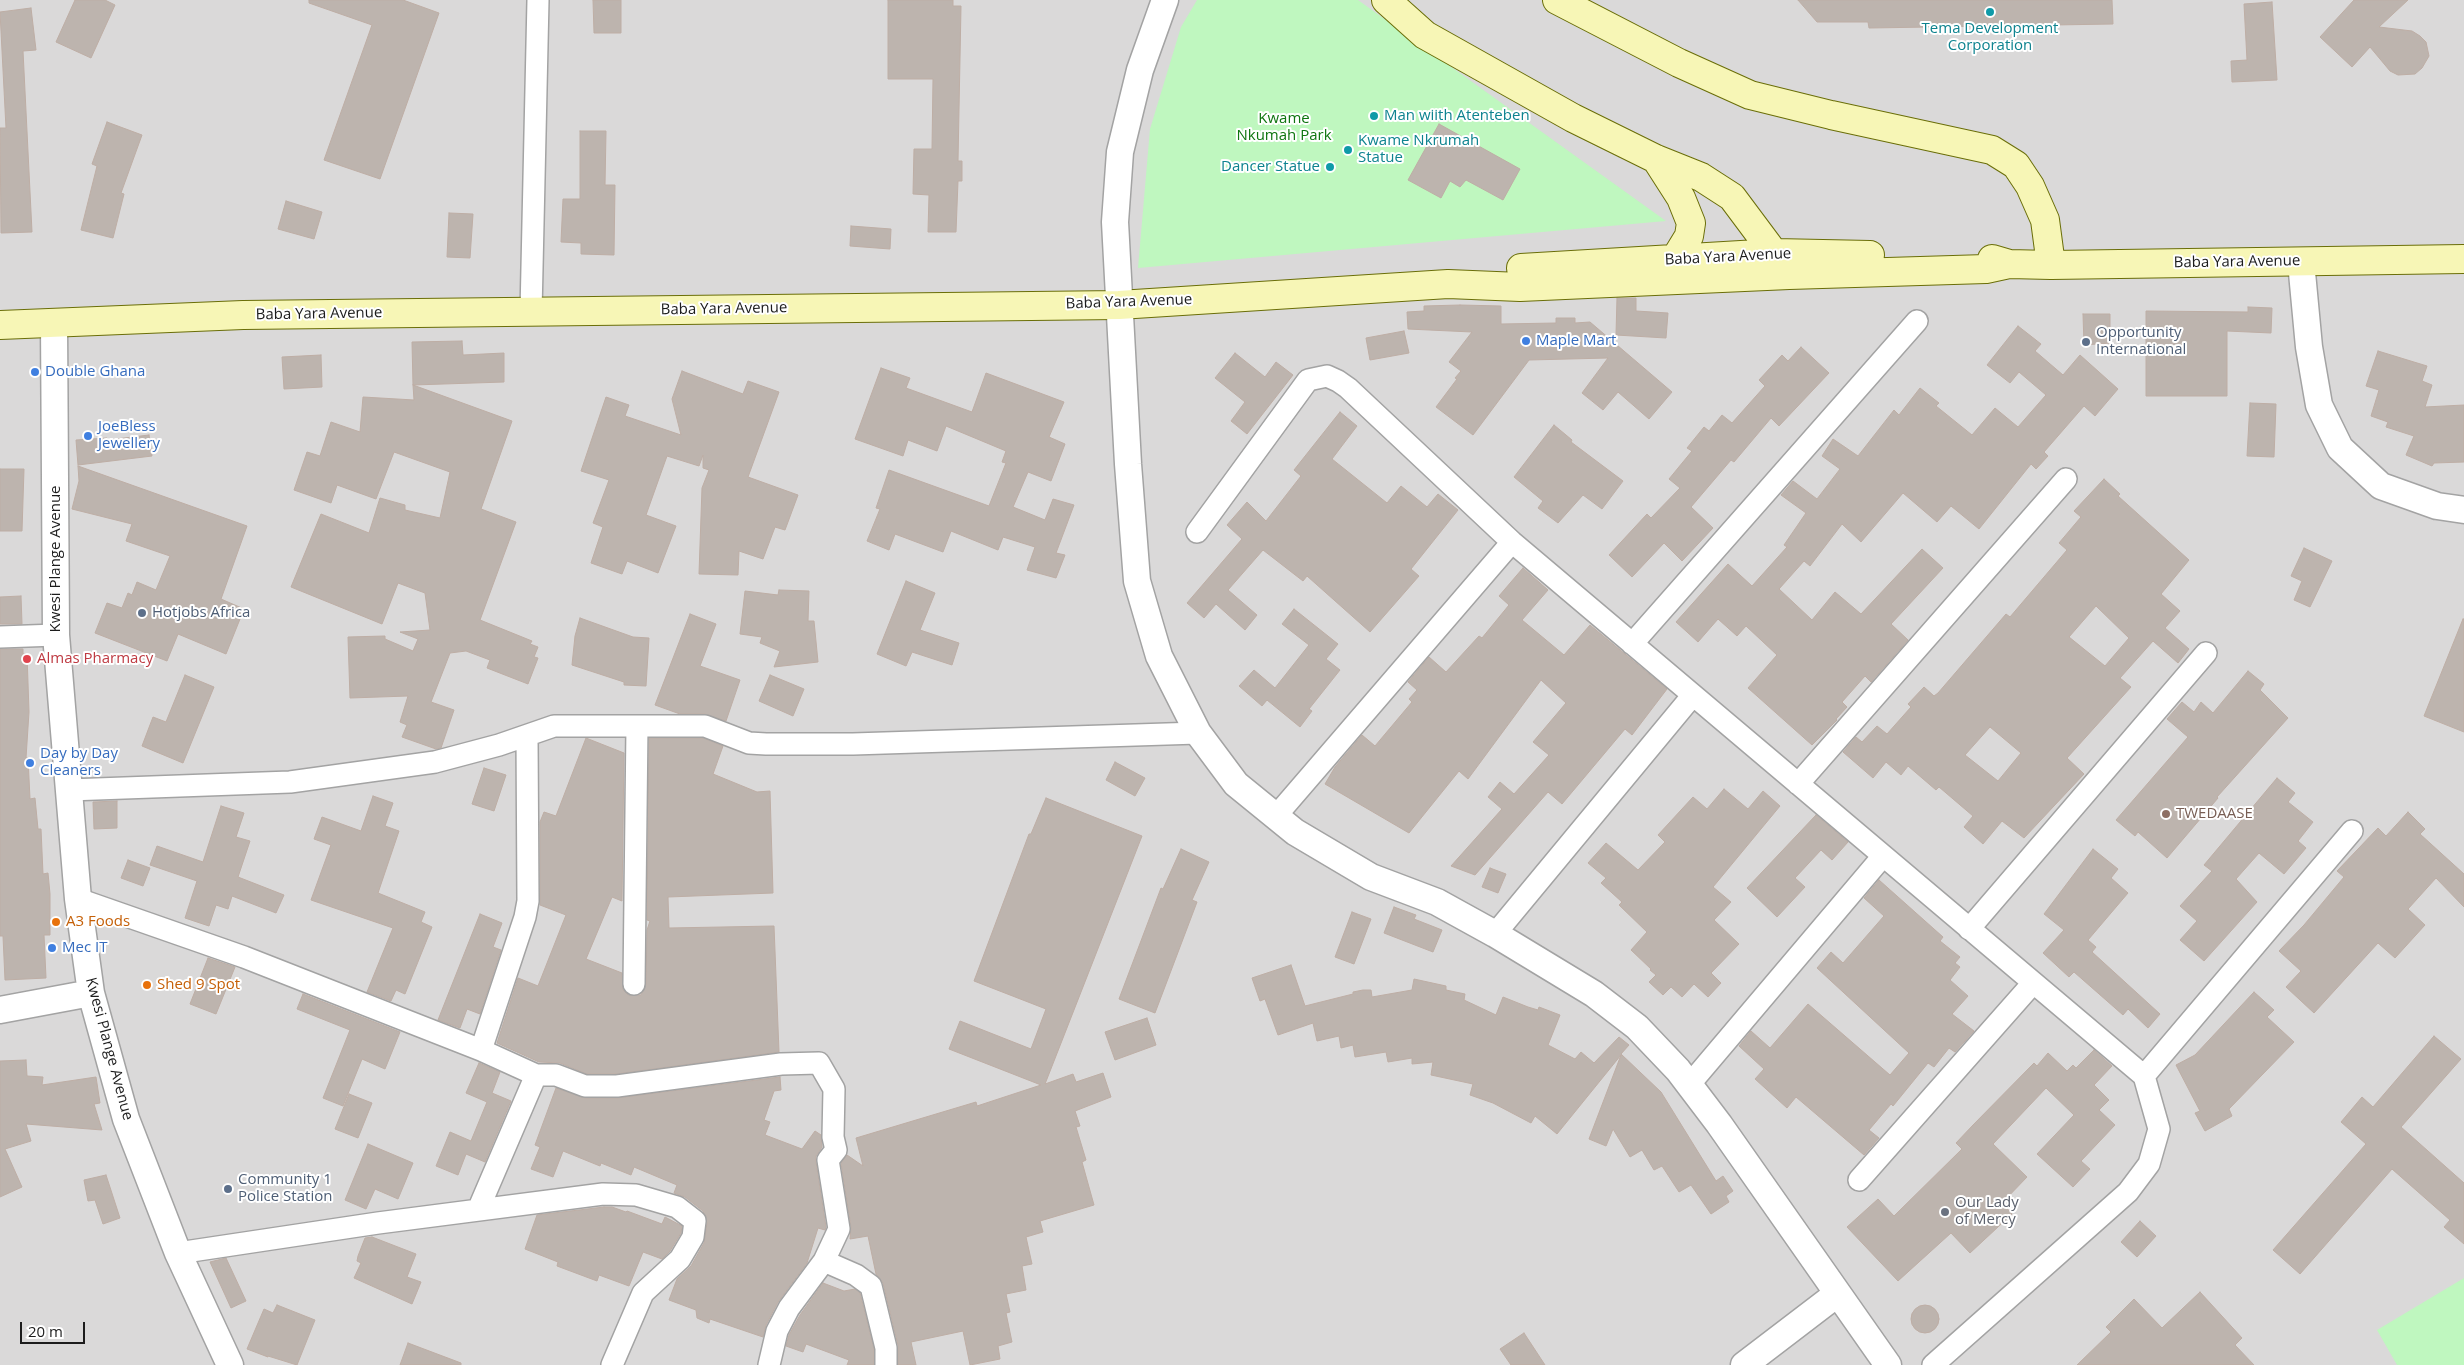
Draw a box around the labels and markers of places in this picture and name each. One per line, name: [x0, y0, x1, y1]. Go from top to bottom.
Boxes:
marker: Tema Development Corporation: [1984, 6, 1996, 18]
place label: Tema Development Corporation: [1922, 20, 2058, 55]
place label: Man wiith Atenteben: [1384, 107, 1530, 125]
marker: Man wiith Atenteben: [1368, 110, 1380, 122]
place label: Kwame Nkrumah Statue: [1358, 132, 1479, 167]
marker: Kwame Nkrumah Statue: [1342, 144, 1354, 156]
place label: Dancer Statue: [1221, 158, 1320, 176]
marker: Dancer Statue: [1324, 161, 1336, 173]
place label: Opportunity International: [2096, 324, 2186, 359]
place label: Maple Mart: [1536, 332, 1616, 350]
marker: Maple Mart: [1520, 335, 1532, 347]
marker: Opportunity International: [2080, 336, 2092, 348]
place label: Double Ghana: [45, 363, 145, 381]
marker: Double Ghana: [29, 366, 41, 378]
place label: JoeBless Jewellery: [98, 418, 160, 453]
marker: JoeBless Jewellery: [82, 430, 94, 442]
place label: Hotjobs Africa: [152, 604, 250, 622]
marker: Hotjobs Africa: [136, 607, 148, 619]
place label: Almas Pharmacy: [37, 650, 153, 668]
marker: Almas Pharmacy: [21, 653, 33, 665]
place label: Day by Day Cleaners: [40, 745, 118, 780]
marker: Day by Day Cleaners: [24, 757, 36, 769]
place label: TWEDAASE: [2176, 805, 2253, 823]
marker: TWEDAASE: [2160, 808, 2172, 820]
place label: A3 Foods: [66, 913, 130, 931]
marker: A3 Foods: [50, 916, 62, 928]
place label: Mec IT: [62, 939, 107, 957]
marker: Mec IT: [46, 942, 58, 954]
place label: Shed 9 Spot: [157, 976, 240, 994]
marker: Shed 9 Spot: [141, 979, 153, 991]
place label: Community 1 Police Station: [238, 1171, 332, 1206]
marker: Community 1 Police Station: [222, 1183, 234, 1195]
place label: Our Lady of Mercy: [1955, 1194, 2019, 1229]
marker: Our Lady of Mercy: [1939, 1206, 1951, 1218]

